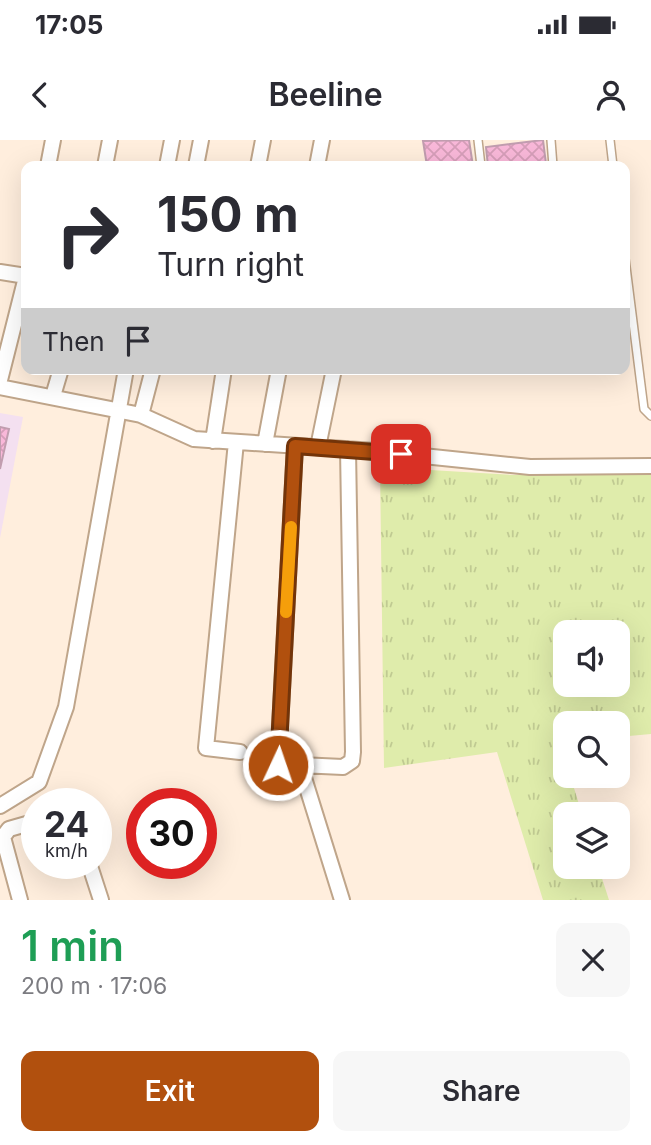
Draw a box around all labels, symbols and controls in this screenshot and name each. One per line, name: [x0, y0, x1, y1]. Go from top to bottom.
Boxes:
text: 17:05: [35, 9, 103, 40]
text: Beeline: [268, 75, 383, 114]
icon: back: [21, 76, 59, 114]
icon: person: [592, 76, 630, 114]
text: 150 m: [157, 185, 299, 244]
icon: right: [42, 189, 133, 280]
text: Turn right: [157, 245, 304, 284]
icon: arrive: [119, 322, 157, 360]
text: Then: [42, 326, 105, 357]
pin: [371, 424, 431, 484]
icon: arrive: [382, 435, 420, 473]
map controls: [553, 620, 630, 879]
button: sound: [553, 620, 630, 697]
button: search: [553, 711, 630, 788]
position arrow: [241, 728, 315, 802]
speed limit sign: 30: [126, 788, 217, 879]
button: layers: [553, 802, 630, 879]
text: 24: [44, 803, 89, 845]
text: km/h: [45, 840, 88, 861]
text: 1 min: [21, 920, 124, 971]
button: close: [556, 923, 630, 997]
text: 200 m · 17:06: [21, 972, 167, 1000]
button: Exit: [21, 1051, 319, 1131]
button: Share: [333, 1051, 630, 1131]

